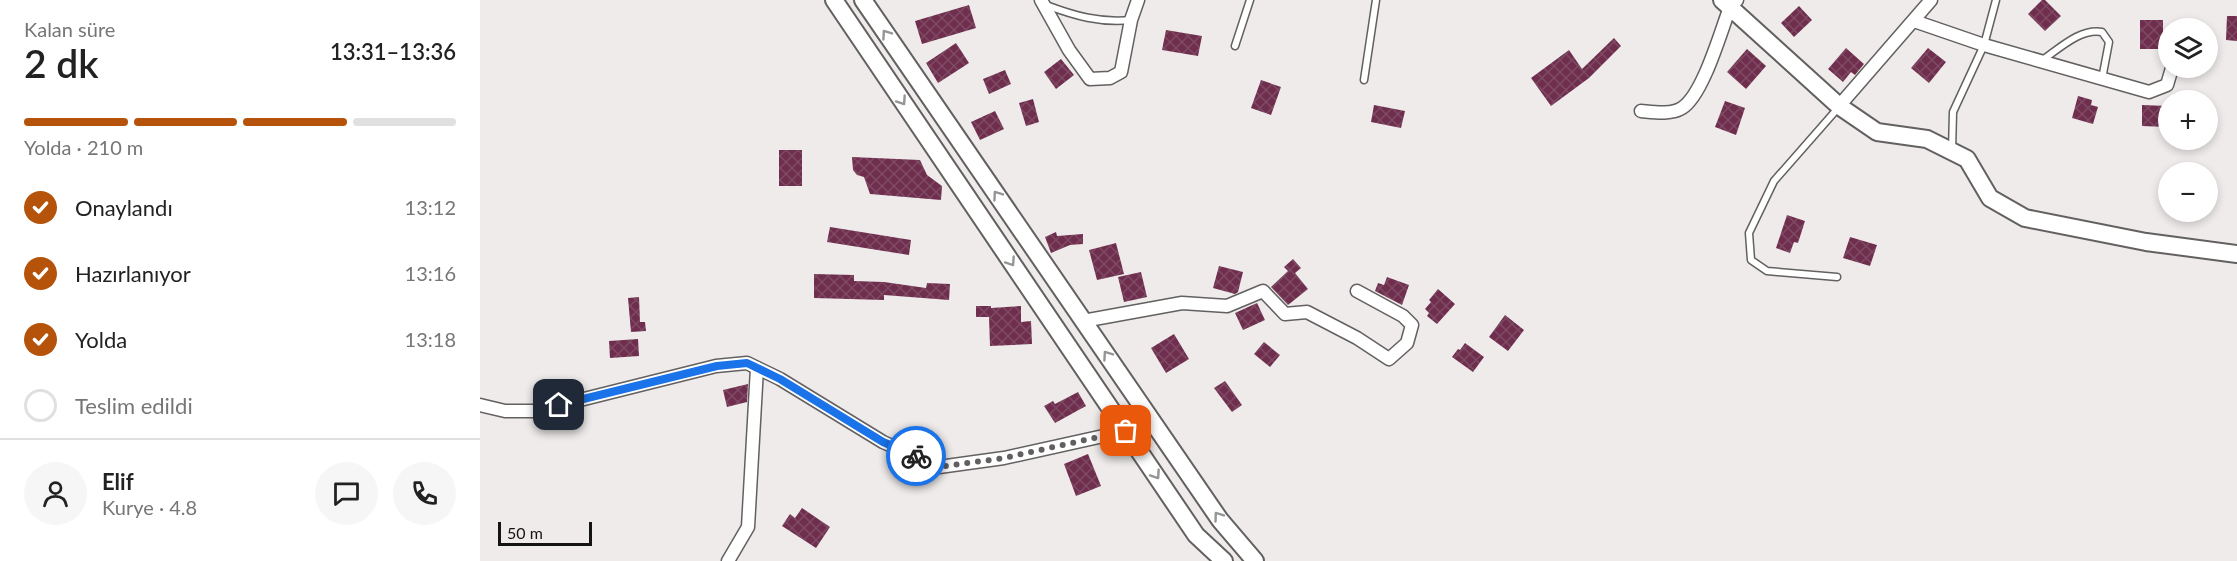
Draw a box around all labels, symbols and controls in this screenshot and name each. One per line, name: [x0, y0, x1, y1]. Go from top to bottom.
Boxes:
text: Kalan süre: [24, 17, 115, 41]
map controls: [2158, 18, 2218, 222]
button: layers: [2158, 18, 2218, 78]
one-way arrow: [882, 30, 893, 41]
text: 13:31–13:36: [330, 38, 456, 65]
text: 2 dk: [24, 40, 99, 86]
button: +: [2158, 90, 2218, 150]
one-way arrow: [895, 94, 906, 105]
text: Yolda · 210 m: [24, 135, 143, 159]
button: −: [2158, 162, 2218, 222]
one-way arrow: [993, 190, 1004, 201]
icon: check: [24, 191, 57, 224]
text: Onaylandı: [75, 194, 173, 221]
text: 13:12: [405, 195, 456, 219]
one-way arrow: [1004, 255, 1015, 266]
icon: check: [24, 257, 57, 290]
text: Hazırlanıyor: [75, 260, 191, 287]
text: 13:16: [405, 261, 456, 285]
icon: check: [24, 323, 57, 356]
text: Yolda: [75, 326, 127, 353]
text: 13:18: [405, 327, 456, 351]
one-way arrow: [1103, 351, 1114, 362]
pin: [533, 379, 584, 430]
icon: home: [542, 388, 575, 421]
text: Teslim edildi: [75, 392, 193, 419]
pin: [1100, 405, 1151, 456]
icon: bag: [1109, 414, 1142, 447]
courier: [886, 426, 946, 486]
icon: bike: [900, 440, 933, 473]
button: person: [24, 462, 87, 525]
button: chat: [315, 462, 378, 525]
button: phone: [393, 462, 456, 525]
text: Elif: [102, 468, 134, 495]
one-way arrow: [1149, 469, 1160, 480]
text: Kurye · 4.8: [102, 495, 197, 519]
one-way arrow: [1214, 511, 1225, 522]
scale bar: [498, 519, 592, 546]
text: 50 m: [507, 523, 543, 542]

